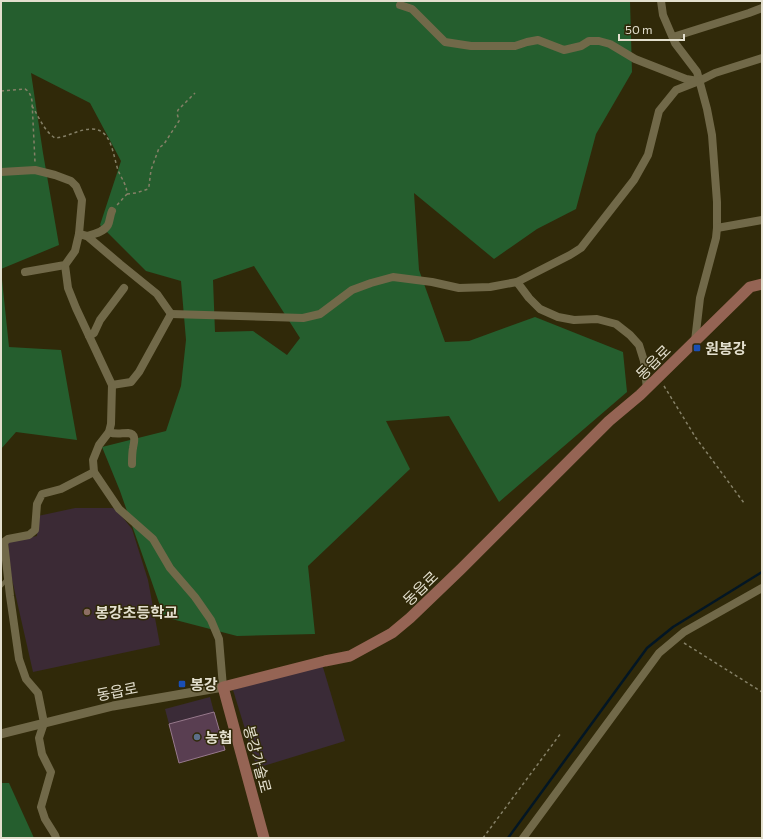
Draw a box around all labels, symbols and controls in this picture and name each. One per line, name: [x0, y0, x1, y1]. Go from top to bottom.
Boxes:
scale bar: [619, 16, 684, 42]
text: 50 m: [625, 22, 653, 36]
place label: 원봉강: [705, 339, 747, 357]
street label: 동읍로: [632, 341, 674, 383]
marker: 원봉강: [692, 343, 702, 353]
street label: 동읍로: [399, 567, 441, 609]
place label: 봉강초등학교: [95, 603, 178, 621]
marker: 봉강초등학교: [82, 607, 92, 617]
place label: 봉강: [190, 675, 218, 693]
street label: 동읍로: [95, 678, 139, 704]
marker: 봉강: [177, 679, 187, 689]
street label: 봉강가술로: [240, 723, 276, 795]
place label: 농협: [205, 728, 233, 746]
marker: 농협: [192, 732, 202, 742]

